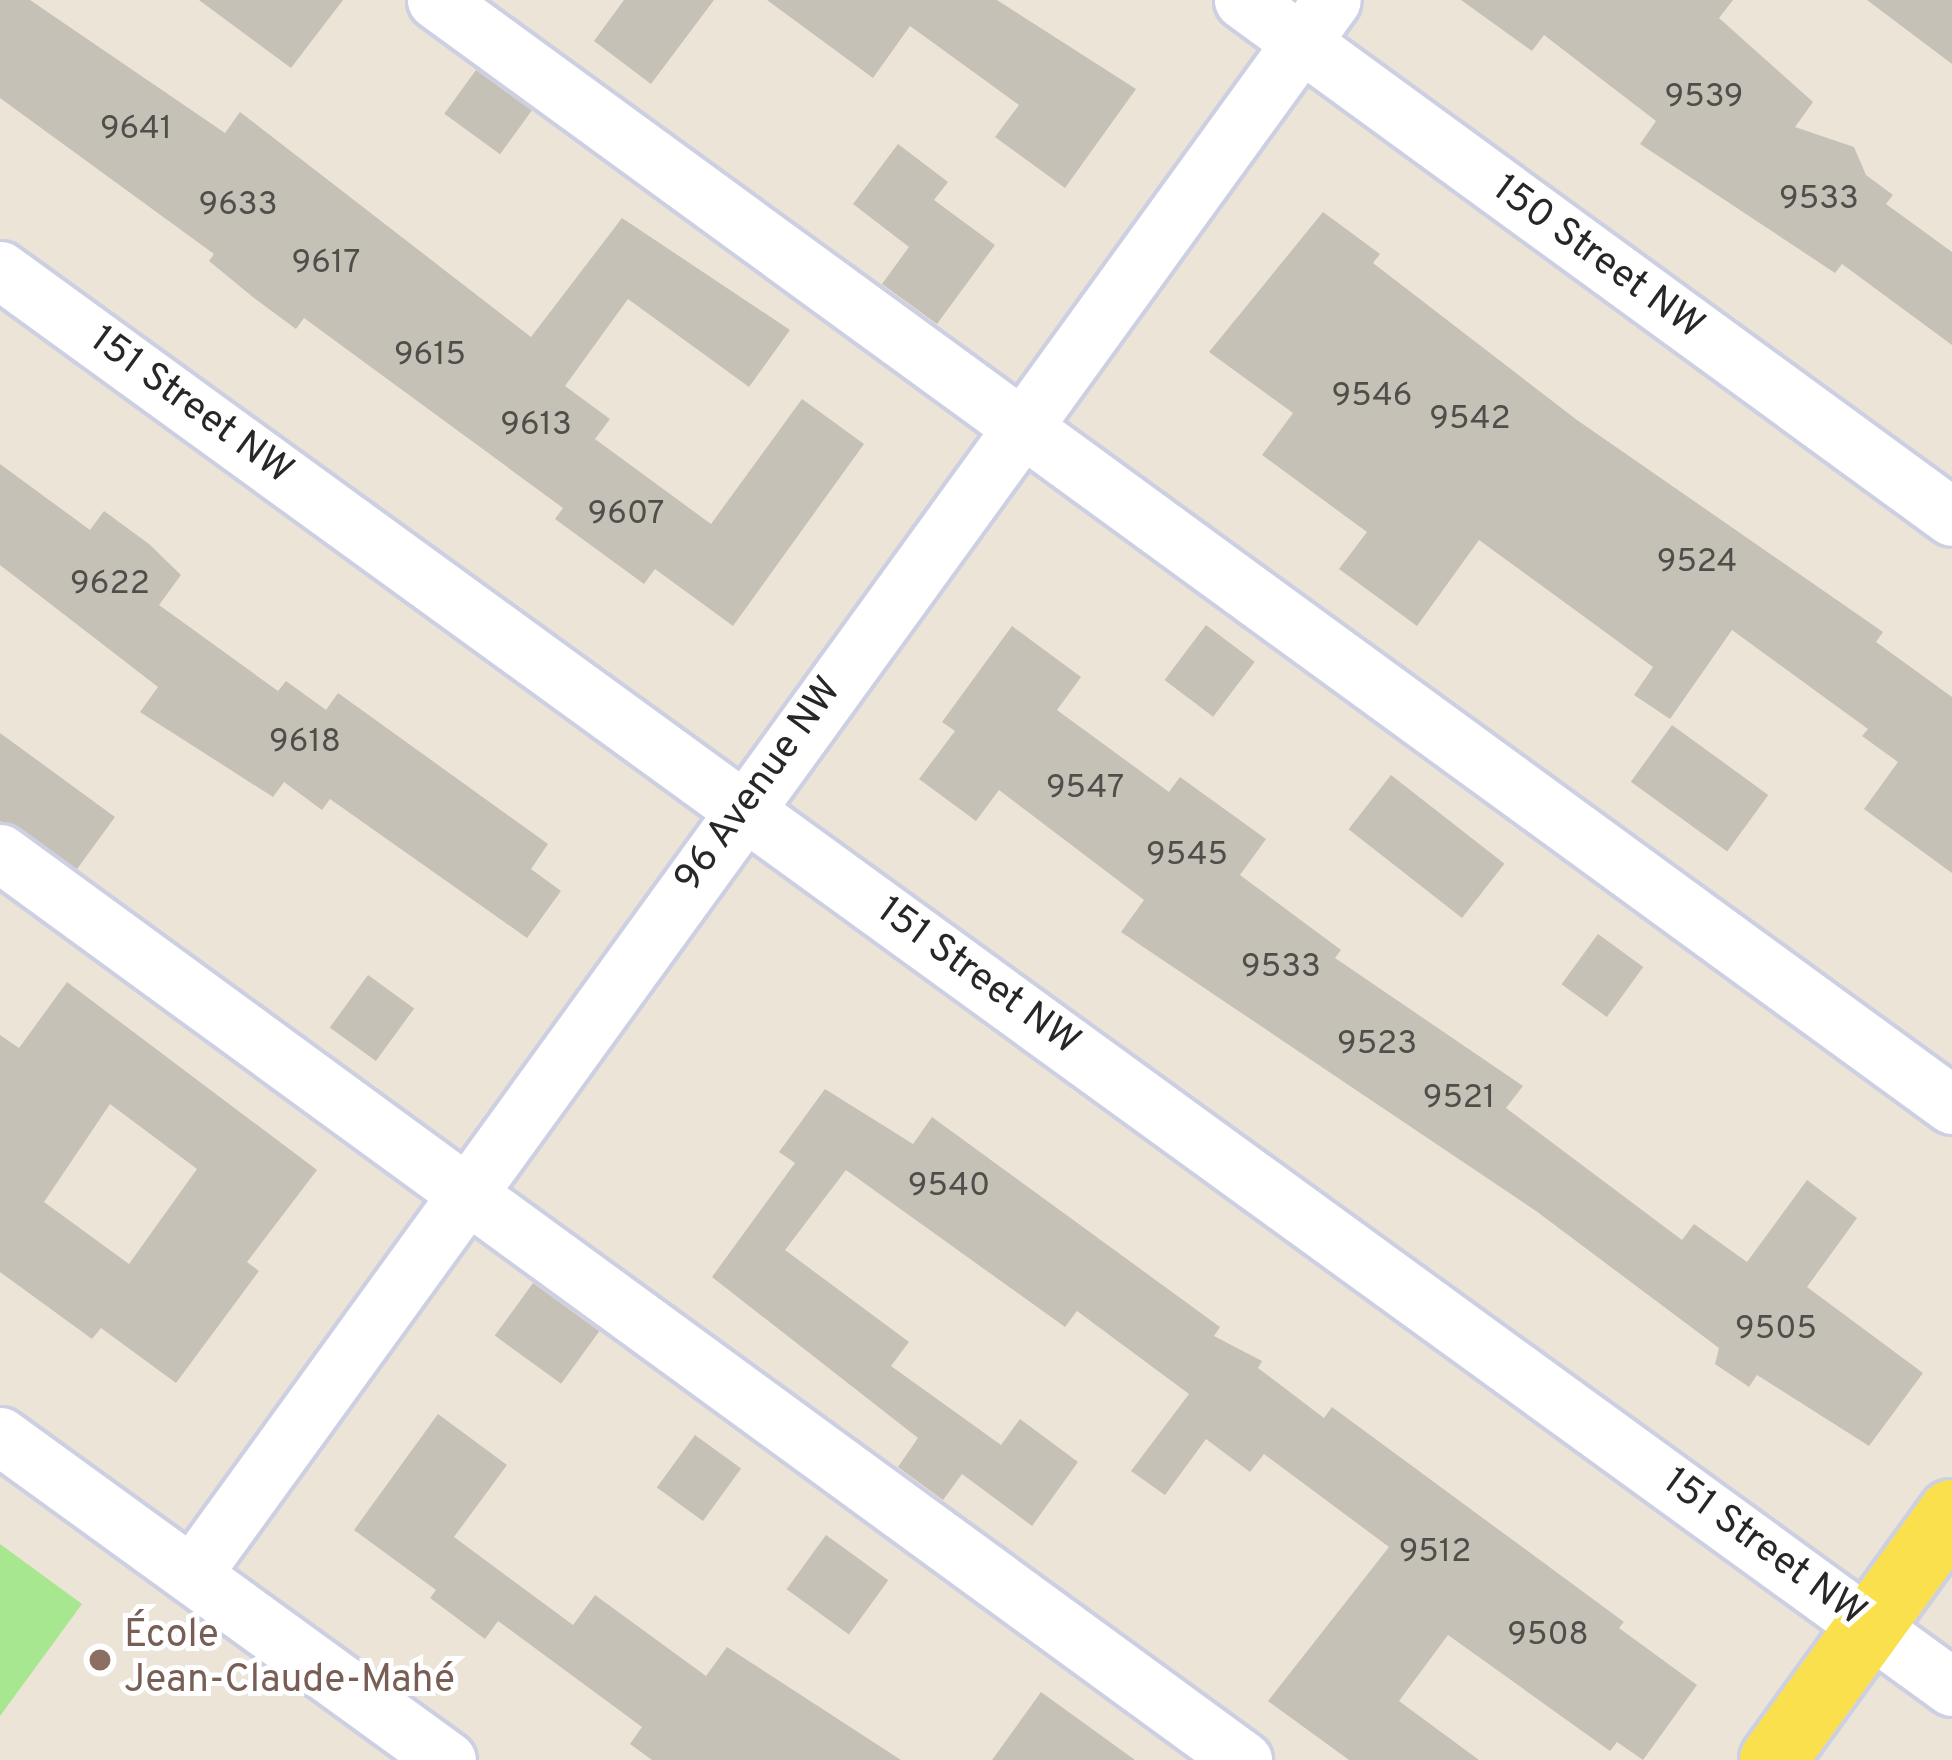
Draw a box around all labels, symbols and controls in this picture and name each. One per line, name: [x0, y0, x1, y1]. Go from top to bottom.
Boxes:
house number: 9539: [1664, 79, 1744, 119]
house number: 9641: [100, 111, 172, 151]
street label: 150 Street NW: [1482, 167, 1712, 351]
house number: 9533: [1779, 181, 1859, 221]
house number: 9633: [198, 187, 278, 227]
house number: 9617: [292, 245, 360, 285]
street label: 151 Street NW: [80, 318, 300, 496]
house number: 9615: [394, 337, 466, 377]
house number: 9546: [1331, 378, 1413, 418]
house number: 9542: [1429, 401, 1511, 441]
house number: 9613: [500, 407, 572, 447]
house number: 9607: [588, 496, 664, 536]
house number: 9524: [1657, 544, 1737, 584]
house number: 9622: [70, 566, 150, 606]
street label: 96 Avenue NW: [666, 669, 854, 903]
house number: 9618: [269, 724, 341, 764]
house number: 9547: [1046, 770, 1124, 810]
house number: 9545: [1146, 837, 1228, 877]
street label: 151 Street NW: [867, 889, 1087, 1067]
house number: 9533: [1241, 949, 1321, 989]
house number: 9523: [1337, 1026, 1417, 1066]
house number: 9521: [1423, 1080, 1495, 1120]
house number: 9540: [908, 1168, 990, 1208]
house number: 9505: [1735, 1311, 1817, 1351]
street label: 151 Street NW: [1653, 1460, 1873, 1638]
house number: 9512: [1399, 1534, 1471, 1574]
place label: École Jean-Claude-Mahé: [124, 1615, 455, 1706]
house number: 9508: [1507, 1617, 1589, 1657]
marker: École Jean-Claude-Mahé: [87, 1647, 113, 1673]

